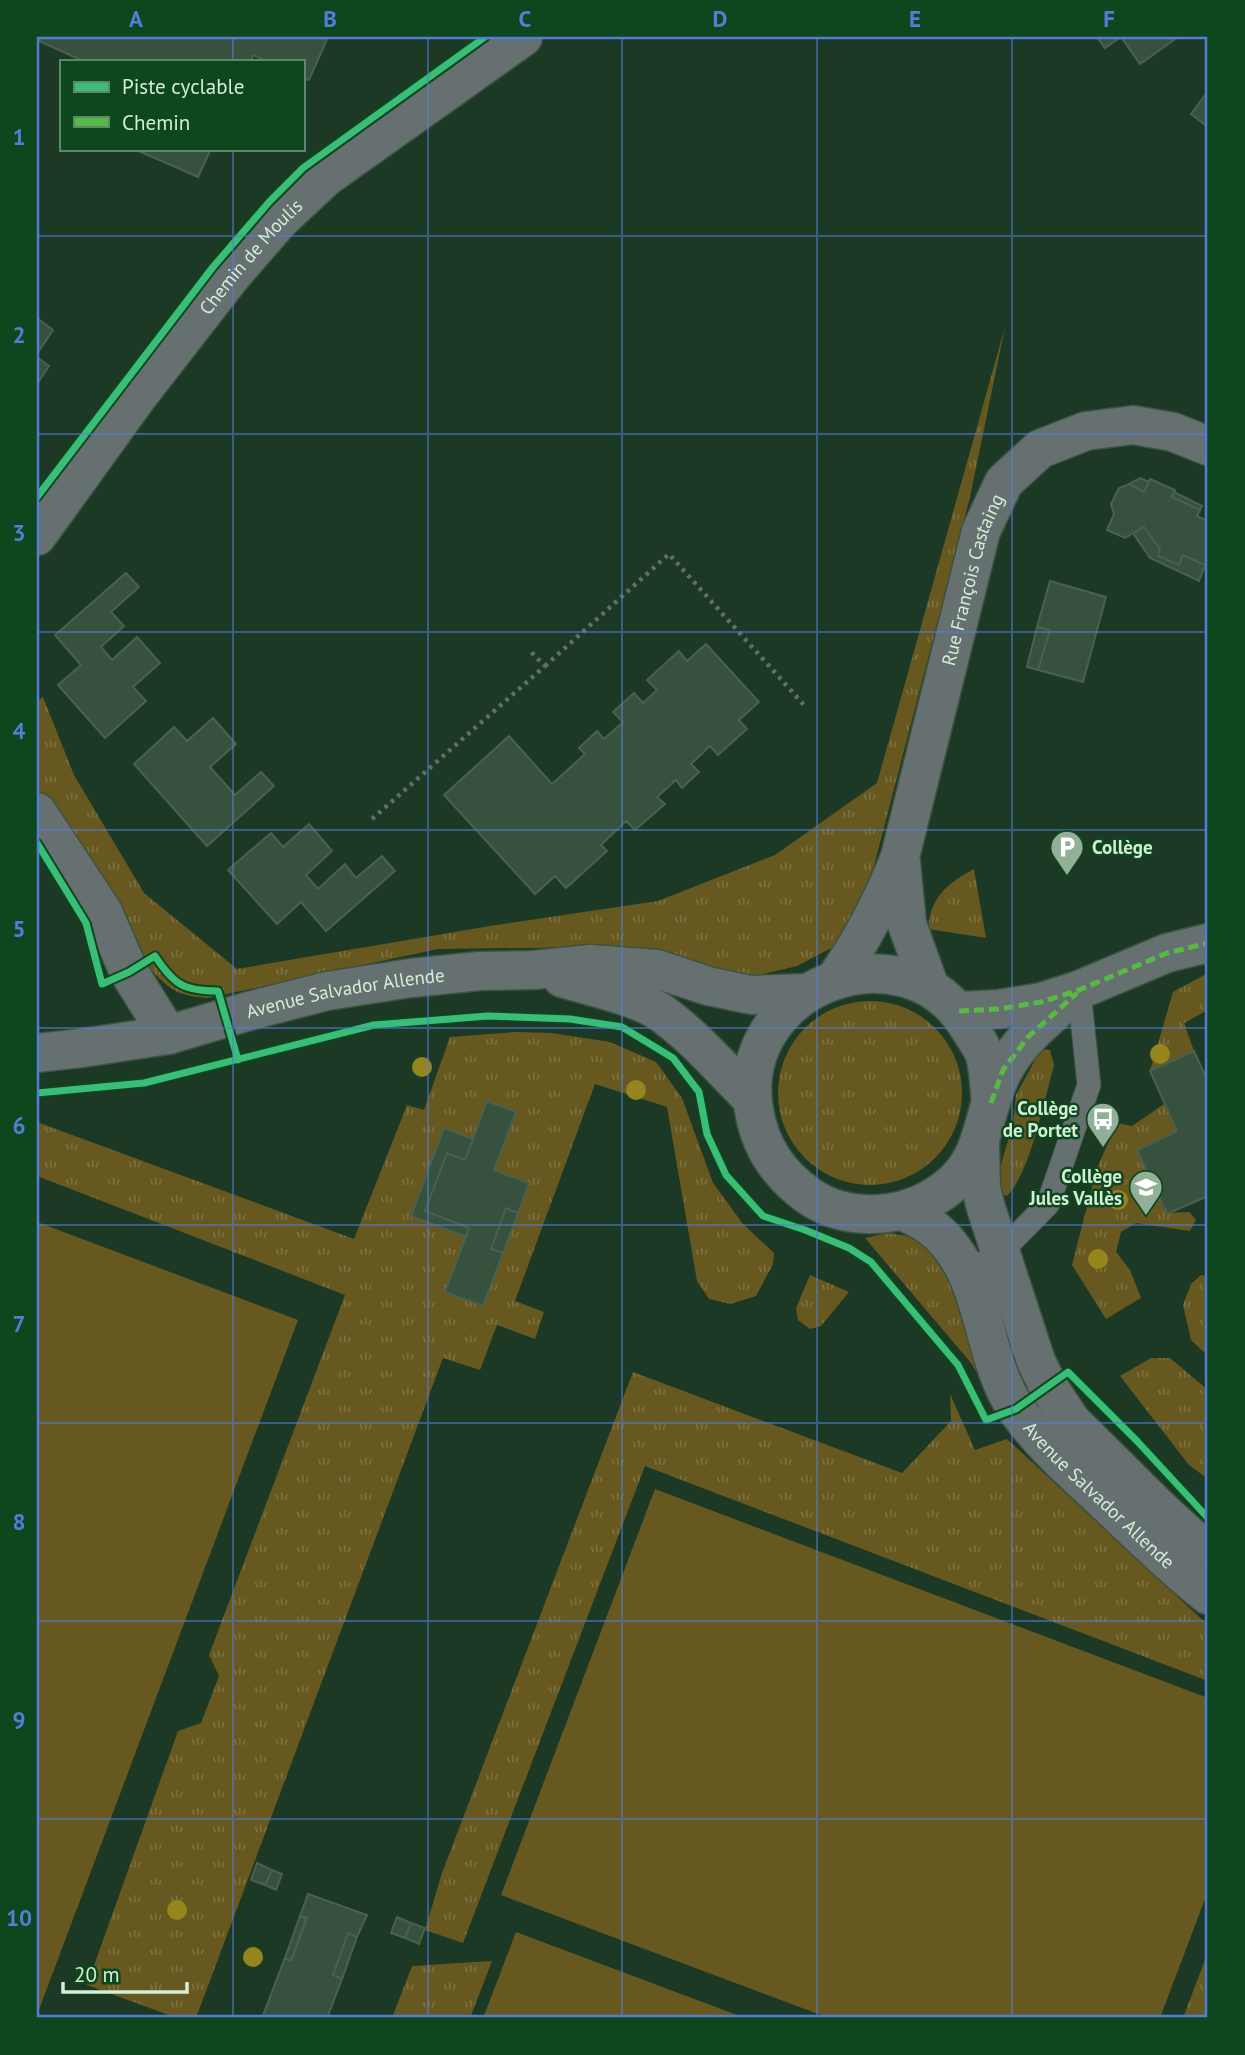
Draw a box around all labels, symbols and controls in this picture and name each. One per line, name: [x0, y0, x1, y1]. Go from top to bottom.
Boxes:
text: A: [129, 4, 143, 33]
text: B: [323, 4, 337, 33]
text: C: [519, 4, 532, 33]
text: D: [713, 4, 727, 33]
text: E: [909, 4, 921, 33]
text: F: [1103, 4, 1115, 33]
legend: [60, 60, 304, 150]
text: Piste cyclable: [122, 73, 244, 100]
text: Chemin: [122, 109, 190, 136]
text: 1: [12, 122, 26, 151]
street label: Chemin de Moulis: [194, 193, 307, 319]
text: 2: [12, 320, 26, 349]
street label: Rue François Castaing: [936, 490, 1009, 668]
text: 3: [12, 518, 26, 547]
text: 4: [12, 716, 26, 745]
parking icon: Collège: [1048, 828, 1086, 877]
place label: Collège: [1092, 835, 1153, 859]
text: 5: [12, 914, 26, 943]
street label: Avenue Salvador Allende: [244, 963, 446, 1023]
place label: Collège de Portet: [1003, 1096, 1078, 1142]
bus stop icon: Collège de Portet: [1084, 1100, 1122, 1149]
text: 6: [12, 1111, 26, 1140]
place label: Collège Jules Vallès: [1028, 1164, 1122, 1210]
school or university icon: Collège Jules Vallès: [1127, 1168, 1165, 1217]
text: 7: [12, 1309, 26, 1338]
street label: Avenue Salvador Allende: [1018, 1416, 1180, 1574]
text: 8: [12, 1507, 26, 1536]
text: 9: [12, 1705, 26, 1734]
text: 10: [6, 1903, 32, 1932]
scale bar: [63, 1950, 187, 1994]
text: 20 m: [74, 1961, 120, 1988]

